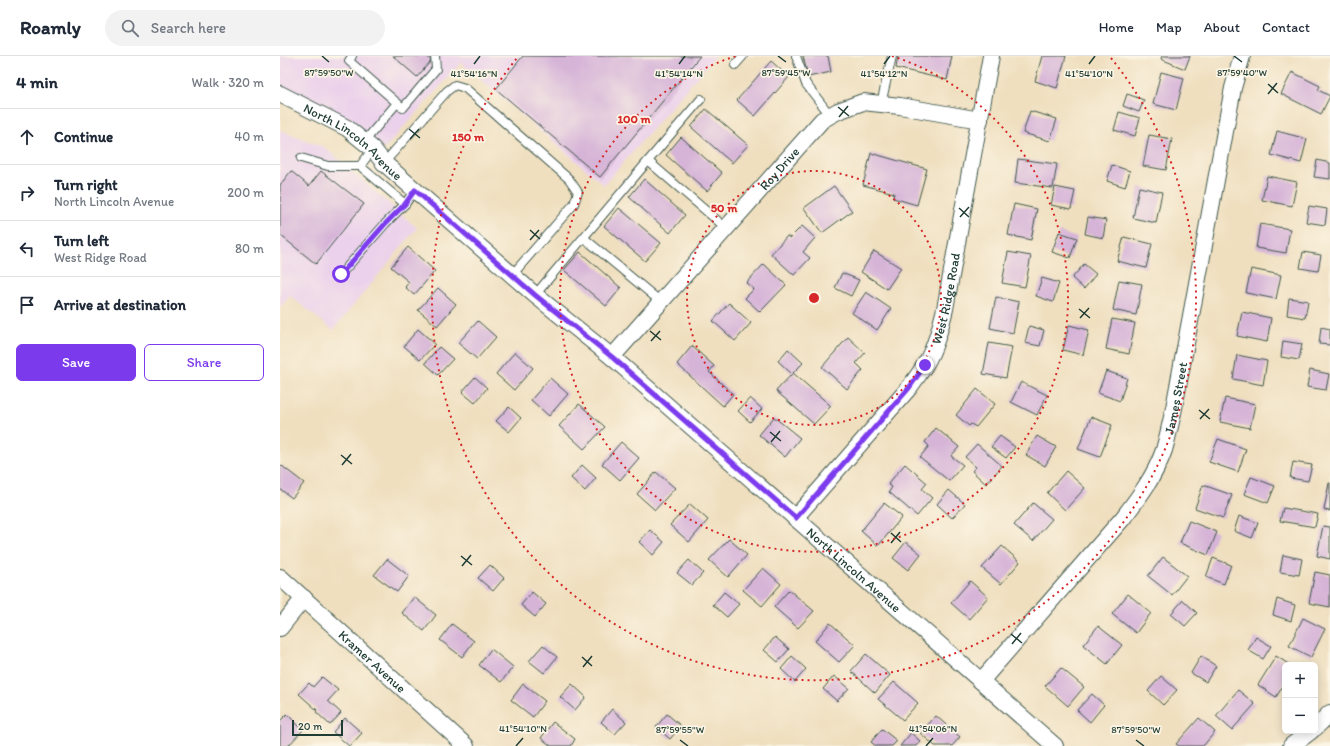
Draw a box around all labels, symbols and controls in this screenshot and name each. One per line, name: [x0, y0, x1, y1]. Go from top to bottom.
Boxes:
search box: [105, 10, 385, 46]
text: Roamly: [20, 16, 81, 39]
icon: search: [119, 17, 141, 39]
text: Search here: [151, 19, 226, 37]
text: Home: [1099, 19, 1134, 36]
text: Map: [1156, 19, 1182, 36]
text: About: [1204, 19, 1240, 36]
text: Contact: [1262, 19, 1310, 36]
text: 87°59'50"W: [304, 66, 354, 79]
text: 87°59'45"W: [761, 66, 811, 79]
text: 87°59'40"W: [1217, 66, 1267, 79]
text: 41°54'16"N: [450, 67, 498, 80]
text: 41°54'14"N: [655, 67, 703, 80]
text: 41°54'12"N: [860, 67, 908, 80]
text: 41°54'10"N: [1065, 67, 1113, 80]
text: 4 min: [16, 72, 58, 92]
text: Walk · 320 m: [192, 75, 264, 90]
street label: North Lincoln Avenue: [301, 100, 405, 183]
text: 100 m: [617, 112, 651, 126]
icon: ahead: [16, 126, 38, 148]
text: Continue: [54, 128, 113, 146]
text: 40 m: [234, 129, 264, 144]
text: 150 m: [452, 130, 485, 144]
street label: Roy Drive: [757, 144, 802, 193]
text: Turn right: [54, 176, 118, 194]
icon: right: [16, 182, 38, 204]
text: 200 m: [227, 185, 264, 200]
text: North Lincoln Avenue: [54, 194, 174, 209]
text: 50 m: [711, 201, 738, 215]
text: Turn left: [54, 232, 109, 250]
icon: left: [16, 238, 38, 260]
text: 80 m: [235, 241, 264, 256]
text: West Ridge Road: [54, 250, 147, 265]
street label: West Ridge Road: [928, 252, 963, 346]
route start: [332, 265, 350, 283]
centre of rings: [807, 291, 821, 305]
icon: arrive: [16, 294, 38, 316]
text: Arrive at destination: [54, 296, 186, 314]
button: Save: [16, 344, 136, 381]
button: Share: [144, 344, 264, 381]
route end: [916, 356, 934, 374]
street label: James Street: [1161, 361, 1190, 436]
street label: North Lincoln Avenue: [804, 525, 904, 615]
street label: Kramer Avenue: [335, 627, 409, 696]
map controls: [1282, 662, 1318, 734]
button: +: [1282, 662, 1318, 698]
button: −: [1282, 698, 1318, 734]
scale bar: [292, 718, 343, 737]
text: 20 m: [298, 720, 322, 733]
text: 41°54'10"N: [499, 722, 547, 735]
text: 41°54'06"N: [909, 722, 958, 735]
text: 87°59'55"W: [656, 723, 705, 736]
text: 87°59'50"W: [1111, 723, 1161, 736]

